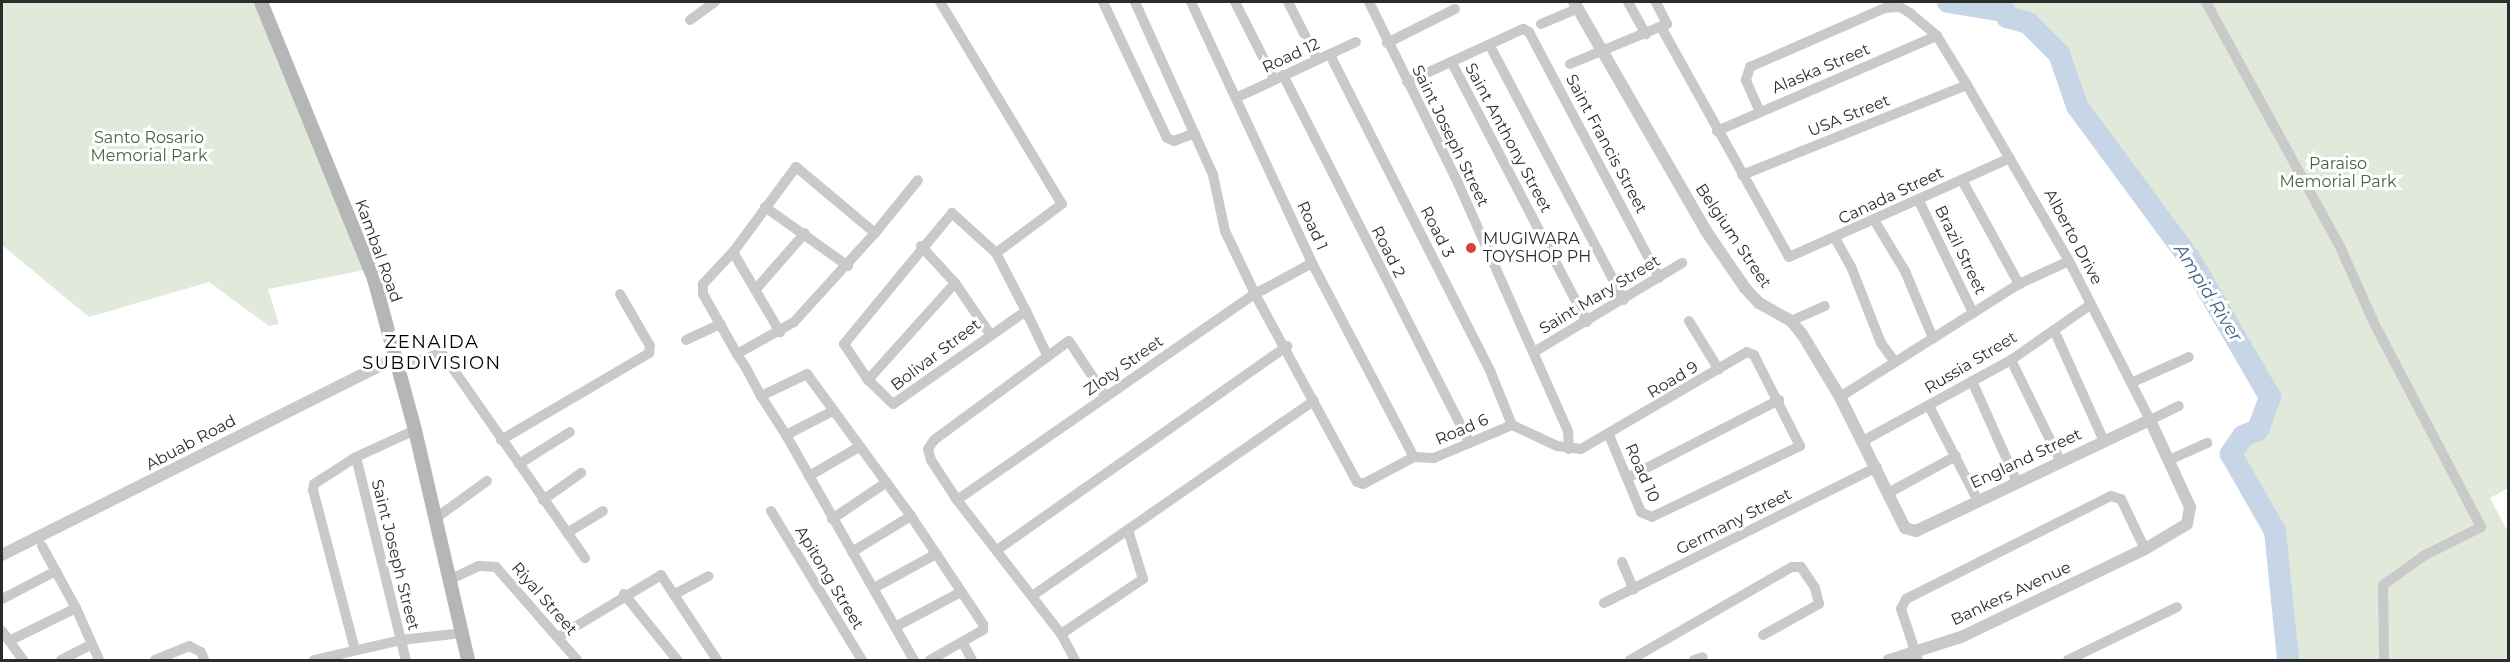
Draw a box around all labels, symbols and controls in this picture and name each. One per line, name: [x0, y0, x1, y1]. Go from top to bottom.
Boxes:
street label: Road 12: [1259, 34, 1323, 78]
street label: Alaska Street: [1769, 40, 1873, 98]
street label: Saint Anthony Street: [1460, 60, 1556, 216]
street label: Saint Joseph Street: [1407, 62, 1493, 210]
street label: Saint Francis Street: [1561, 71, 1651, 217]
street label: USA Street: [1805, 91, 1893, 141]
park label: Santo Rosario Memorial Park: [90, 128, 208, 166]
park label: Paraiso Memorial Park: [2279, 154, 2397, 192]
street label: Canada Street: [1835, 163, 1947, 229]
street label: Belgium Street: [1691, 180, 1775, 292]
street label: Alberto Drive: [2040, 186, 2106, 288]
street label: Kambal Road: [350, 197, 406, 305]
street label: Road 1: [1293, 198, 1331, 254]
street label: Brazil Street: [1930, 202, 1990, 298]
street label: Road 3: [1416, 203, 1458, 261]
street label: Road 2: [1367, 223, 1409, 281]
place label: MUGIWARA TOYSHOP PH: [1483, 229, 1591, 267]
water label: Ampid River: [2169, 240, 2247, 346]
marker: MUGIWARA TOYSHOP PH: [1464, 241, 1478, 255]
street label: Saint Mary Street: [1536, 251, 1664, 339]
street label: Bolivar Street: [887, 315, 985, 395]
street label: Russia Street: [1921, 328, 2021, 398]
district label: ZENAIDA SUBDIVISION: [362, 332, 502, 374]
street label: Zloty Street: [1081, 332, 1167, 400]
street label: Road 9: [1644, 357, 1702, 403]
street label: Road 6: [1433, 410, 1491, 450]
street label: Abuab Road: [143, 411, 239, 475]
street label: England Street: [1967, 425, 2085, 493]
street label: Road 10: [1621, 441, 1663, 505]
street label: Saint Joseph Street: [367, 478, 423, 632]
street label: Germany Street: [1673, 485, 1795, 559]
street label: Apitong Street: [791, 523, 867, 633]
street label: Bankers Avenue: [1948, 558, 2074, 630]
street label: Riyal Street: [507, 559, 581, 639]

